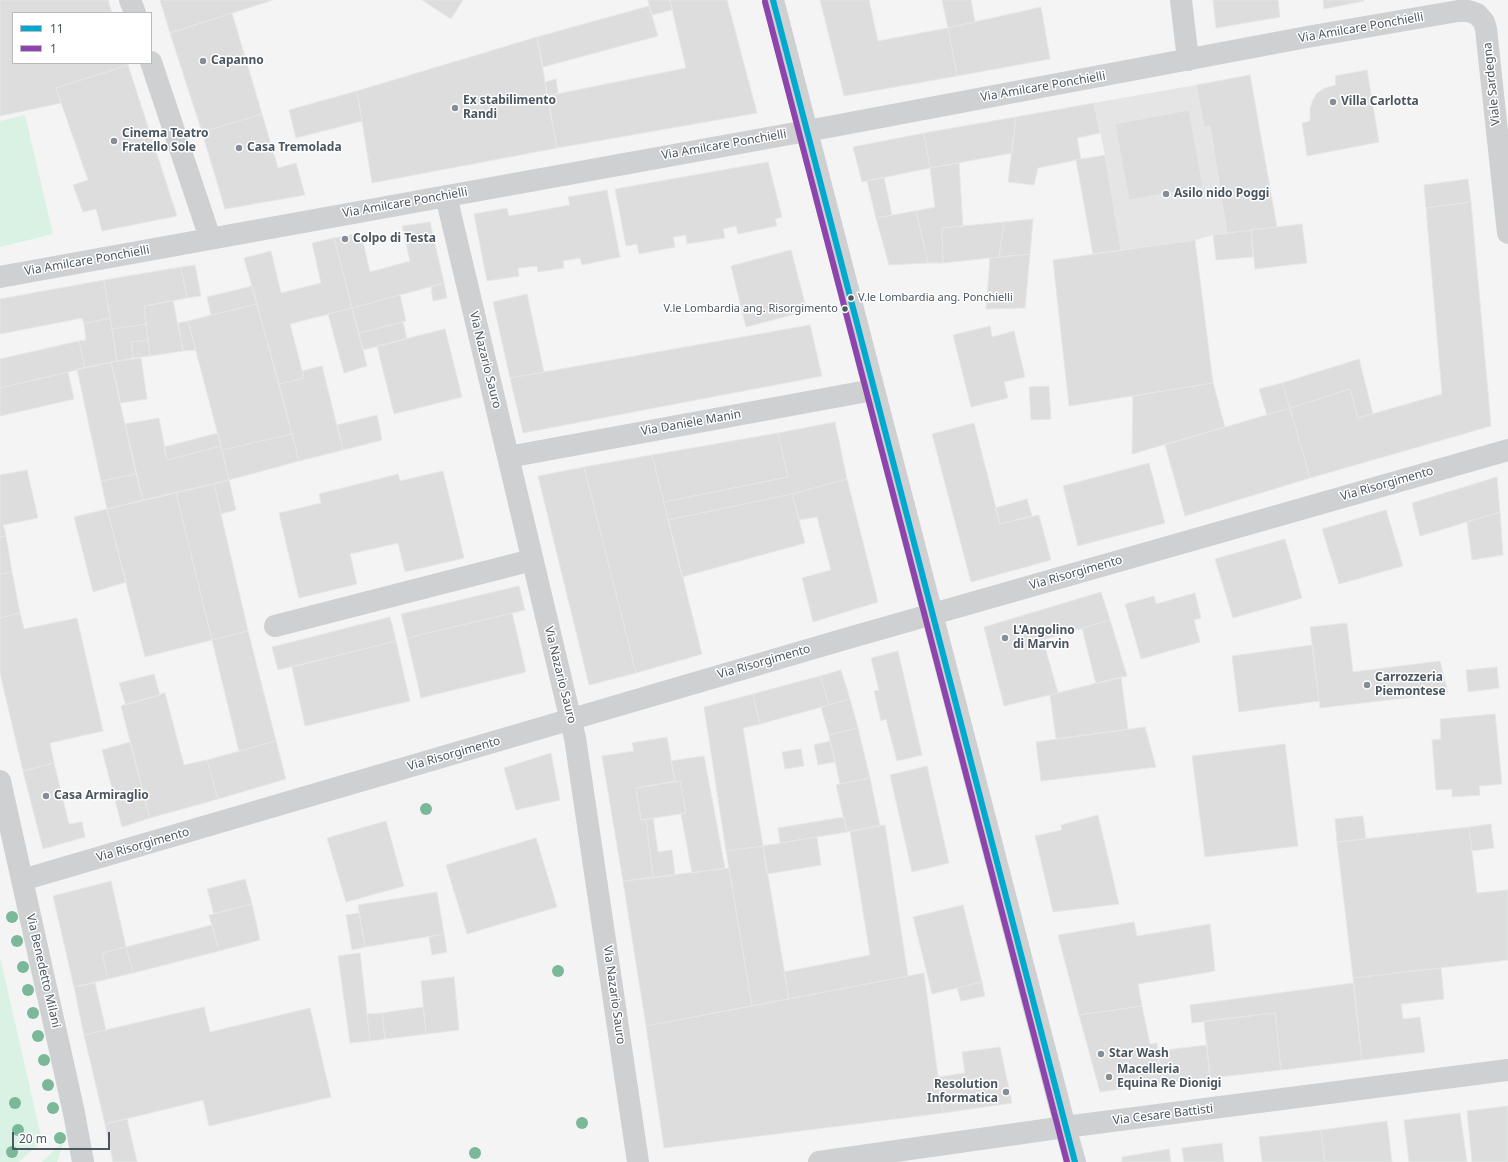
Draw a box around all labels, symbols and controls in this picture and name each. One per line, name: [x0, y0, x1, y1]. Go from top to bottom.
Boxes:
street label: Via Amilcare Ponchielli: [1297, 10, 1425, 46]
legend: [12, 12, 152, 64]
text: 11: [50, 20, 64, 37]
text: 1: [50, 40, 57, 57]
street label: Viale Sardegna: [1480, 42, 1504, 126]
place label: Capanno: [211, 54, 264, 68]
marker: Capanno: [198, 56, 208, 66]
street label: Via Amilcare Ponchielli: [979, 69, 1107, 105]
place label: Ex stabilimento Randi: [463, 94, 556, 122]
place label: Villa Carlotta: [1341, 95, 1419, 109]
marker: Villa Carlotta: [1328, 97, 1338, 107]
marker: Ex stabilimento Randi: [450, 103, 460, 113]
place label: Cinema Teatro Fratello Sole: [122, 127, 209, 155]
street label: Via Amilcare Ponchielli: [660, 127, 788, 163]
marker: Cinema Teatro Fratello Sole: [109, 136, 119, 146]
place label: Casa Tremolada: [247, 141, 342, 155]
marker: Casa Tremolada: [234, 143, 244, 153]
street label: Via Amilcare Ponchielli: [341, 185, 469, 221]
place label: Asilo nido Poggi: [1174, 187, 1269, 201]
marker: Asilo nido Poggi: [1161, 189, 1171, 199]
place label: Colpo di Testa: [353, 232, 436, 246]
marker: Colpo di Testa: [340, 234, 350, 244]
street label: Via Amilcare Ponchielli: [23, 243, 151, 279]
place label: V.le Lombardia ang. Ponchielli: [858, 291, 1013, 305]
marker: V.le Lombardia ang. Ponchielli: [846, 293, 856, 303]
place label: V.le Lombardia ang. Risorgimento: [663, 302, 838, 316]
marker: V.le Lombardia ang. Risorgimento: [840, 304, 850, 314]
street label: Via Nazario Sauro: [466, 310, 504, 410]
street label: Via Daniele Manin: [640, 407, 742, 439]
street label: Via Risorgimento: [1339, 464, 1435, 504]
street label: Via Risorgimento: [1028, 553, 1124, 593]
place label: L'Angolino di Marvin: [1013, 624, 1075, 652]
street label: Via Nazario Sauro: [541, 625, 579, 725]
marker: L'Angolino di Marvin: [1000, 633, 1010, 643]
street label: Via Risorgimento: [716, 642, 812, 682]
place label: Carrozzeria Piemontese: [1375, 671, 1446, 699]
marker: Carrozzeria Piemontese: [1362, 680, 1372, 690]
street label: Via Risorgimento: [406, 734, 502, 774]
place label: Casa Armiraglio: [54, 789, 149, 803]
marker: Casa Armiraglio: [41, 791, 51, 801]
street label: Via Risorgimento: [95, 825, 191, 865]
street label: Via Benedetto Milani: [23, 913, 63, 1029]
street label: Via Nazario Sauro: [600, 945, 628, 1045]
place label: Star Wash: [1109, 1047, 1169, 1061]
marker: Star Wash: [1096, 1049, 1106, 1059]
place label: Macelleria Equina Re Dionigi: [1117, 1063, 1221, 1091]
marker: Macelleria Equina Re Dionigi: [1104, 1072, 1114, 1082]
place label: Resolution Informatica: [927, 1078, 998, 1106]
marker: Resolution Informatica: [1001, 1087, 1011, 1097]
street label: Via Cesare Battisti: [1112, 1102, 1214, 1128]
scale bar: [14, 1124, 112, 1150]
text: 20 m: [19, 1130, 47, 1147]

